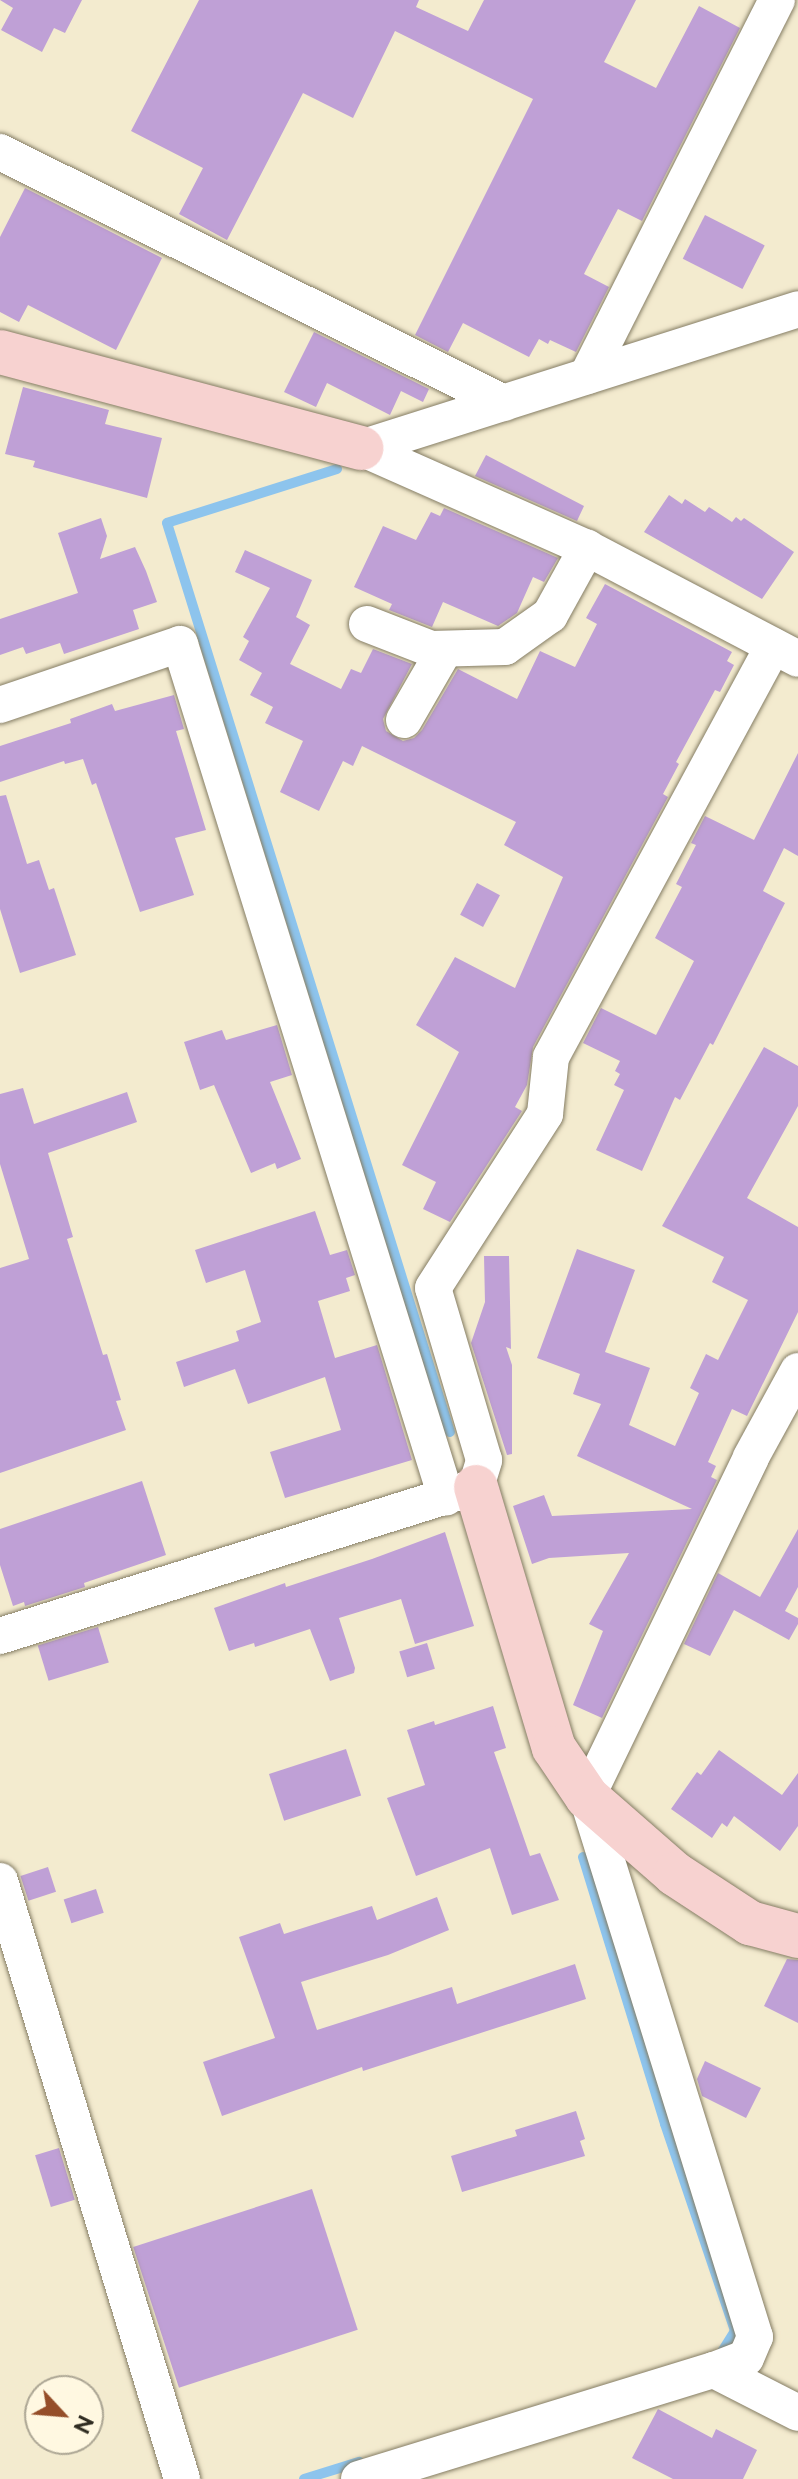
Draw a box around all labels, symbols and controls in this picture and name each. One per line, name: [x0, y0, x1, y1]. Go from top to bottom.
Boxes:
north arrow: [24, 2375, 104, 2455]
text: N: [68, 2411, 99, 2438]

